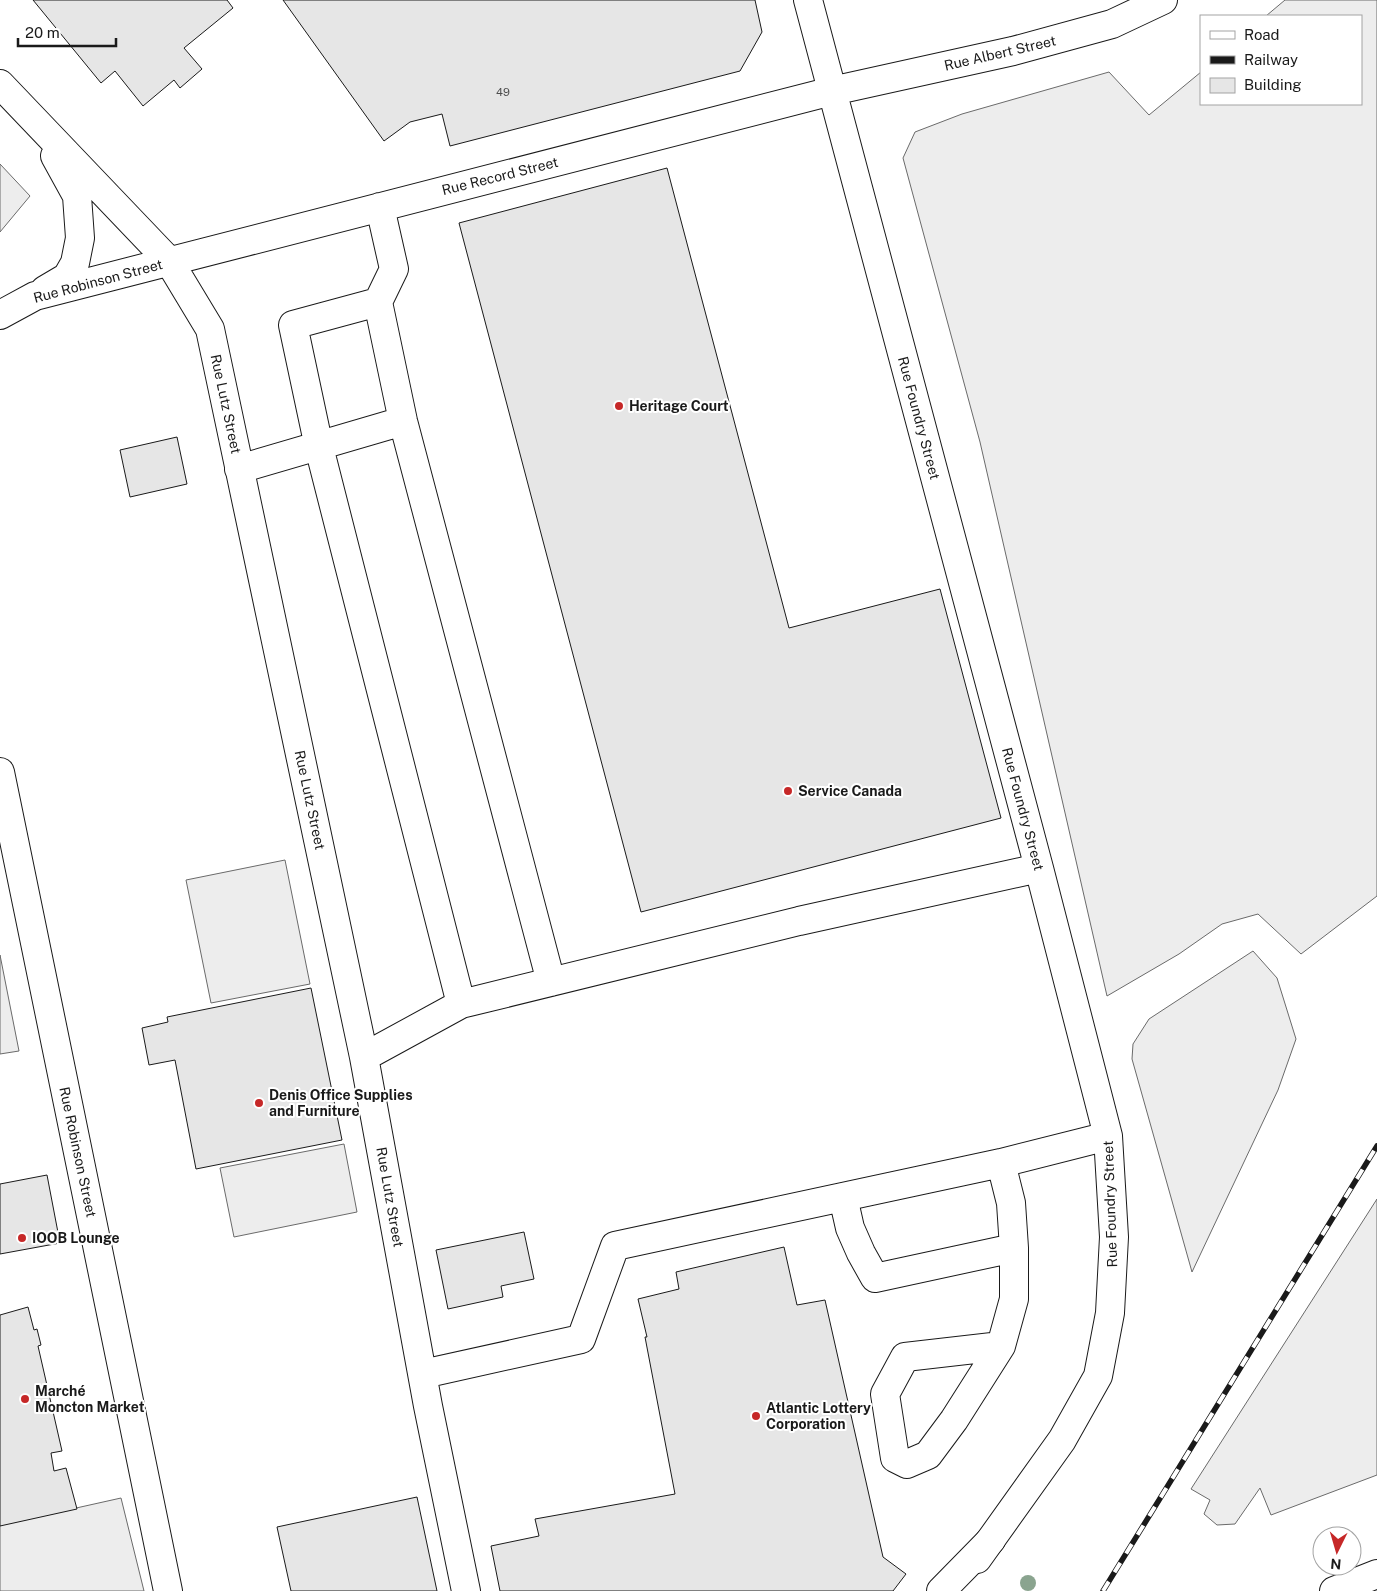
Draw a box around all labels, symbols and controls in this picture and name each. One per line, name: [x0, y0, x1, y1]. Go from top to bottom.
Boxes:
scale bar: [18, 15, 115, 47]
legend: [1200, 15, 1362, 105]
text: 20 m: [25, 24, 60, 41]
text: Road: [1244, 26, 1280, 43]
street label: Rue Albert Street: [943, 32, 1057, 74]
text: Railway: [1244, 51, 1298, 68]
text: Building: [1244, 76, 1302, 93]
house number: 49: [496, 86, 510, 98]
street label: Rue Record Street: [440, 154, 560, 198]
street label: Rue Robinson Street: [32, 256, 164, 306]
street label: Rue Lutz Street: [208, 353, 244, 455]
street label: Rue Foundry Street: [895, 355, 943, 481]
place label: Heritage Court: [629, 398, 729, 414]
marker: Heritage Court: [613, 400, 625, 412]
street label: Rue Foundry Street: [999, 746, 1047, 872]
street label: Rue Lutz Street: [292, 749, 328, 851]
place label: Service Canada: [798, 783, 902, 799]
marker: Service Canada: [782, 785, 794, 797]
street label: Rue Robinson Street: [56, 1085, 100, 1219]
place label: Denis Office Supplies and Furniture: [269, 1087, 413, 1119]
marker: Denis Office Supplies and Furniture: [253, 1097, 265, 1109]
street label: Rue Foundry Street: [1100, 1140, 1120, 1268]
street label: Rue Lutz Street: [373, 1146, 407, 1248]
place label: IOOB Lounge: [32, 1230, 120, 1246]
marker: IOOB Lounge: [16, 1232, 28, 1244]
place label: Marché Moncton Market: [35, 1383, 145, 1415]
marker: Marché Moncton Market: [19, 1393, 31, 1405]
place label: Atlantic Lottery Corporation: [766, 1400, 871, 1432]
marker: Atlantic Lottery Corporation: [750, 1410, 762, 1422]
north arrow: [1312, 1526, 1362, 1576]
text: N: [1330, 1556, 1342, 1572]

